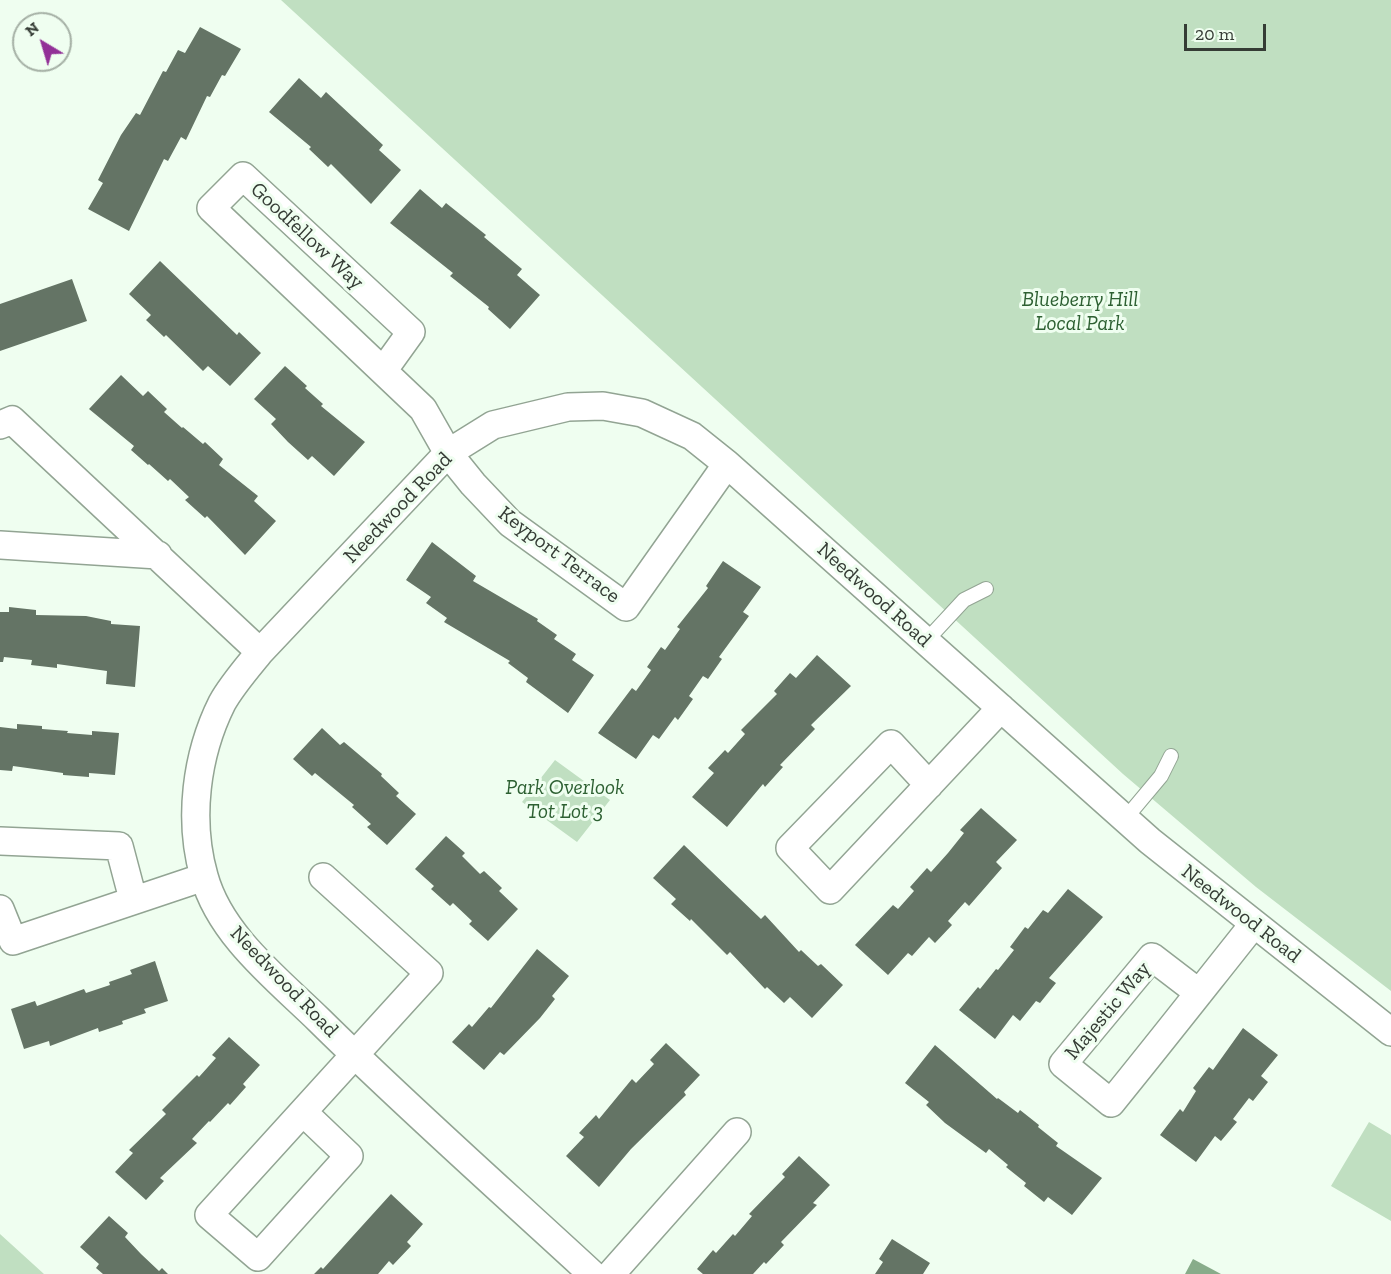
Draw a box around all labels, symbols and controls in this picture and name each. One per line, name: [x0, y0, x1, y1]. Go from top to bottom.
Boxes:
north arrow: [12, 12, 72, 72]
scale bar: [1187, 12, 1270, 50]
text: N: [21, 18, 42, 40]
text: 20 m: [1195, 23, 1234, 45]
street label: Goodfellow Way: [245, 177, 369, 295]
park label: Blueberry Hill Local Park: [1022, 287, 1138, 337]
street label: Needwood Road: [339, 447, 457, 569]
street label: Keyport Terrace: [493, 501, 625, 609]
street label: Needwood Road: [812, 537, 936, 653]
park label: Park Overlook Tot Lot 3: [506, 775, 624, 825]
street label: Needwood Road: [1176, 859, 1306, 969]
street label: Needwood Road: [225, 921, 343, 1043]
street label: Majestic Way: [1060, 957, 1156, 1065]

